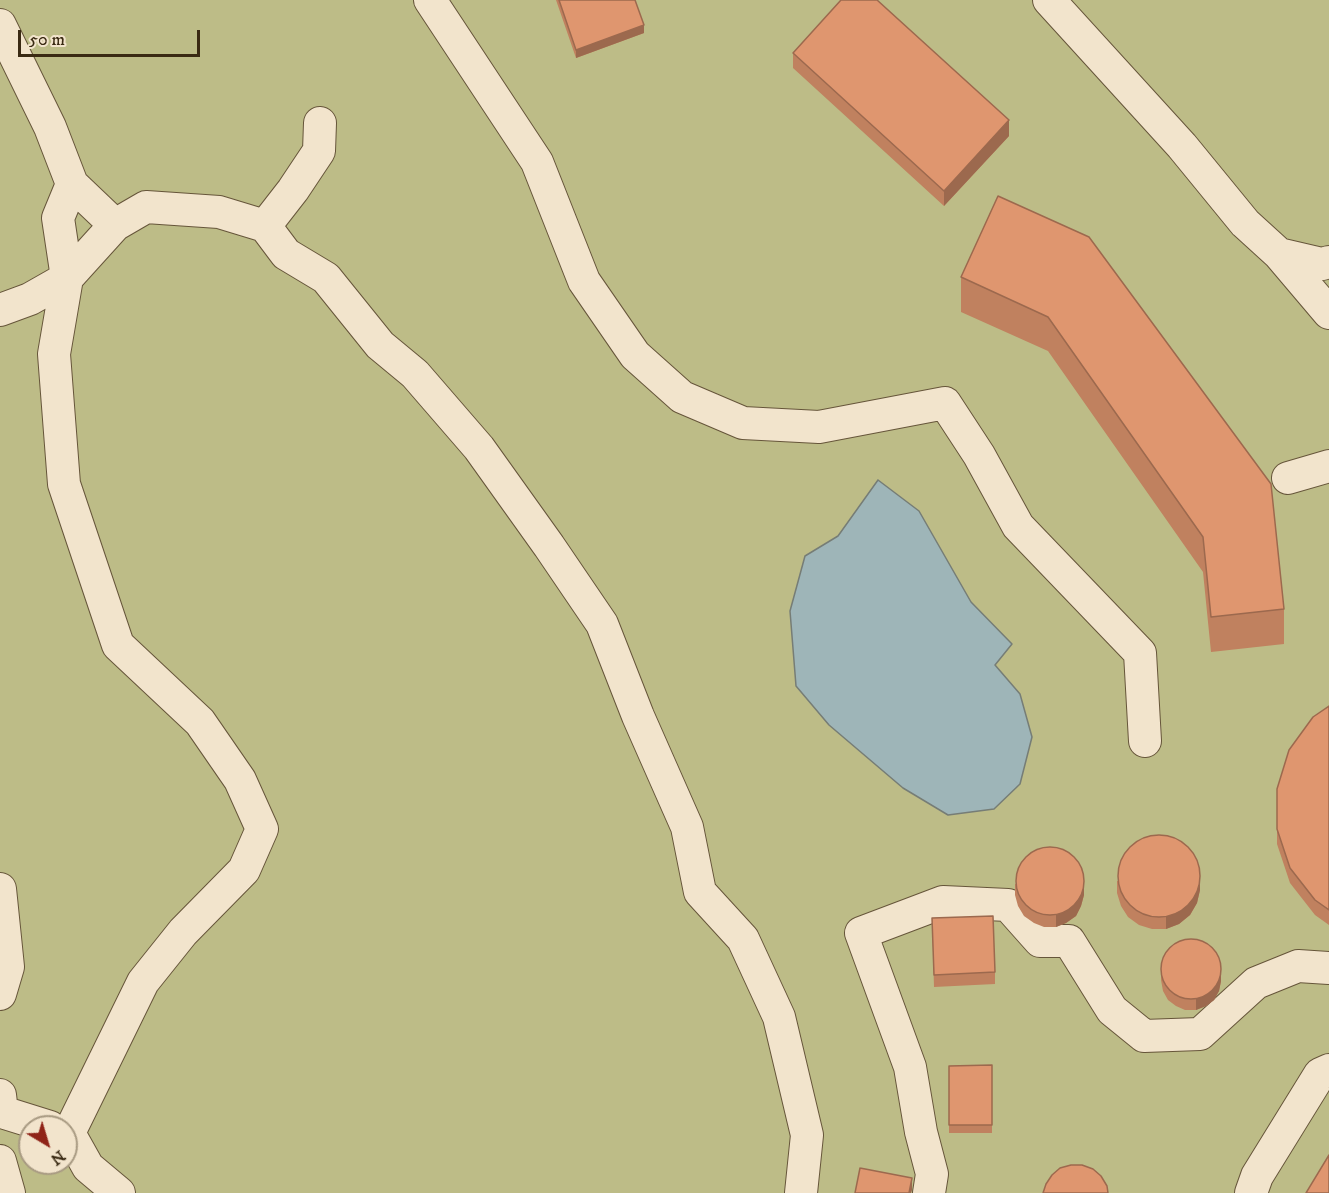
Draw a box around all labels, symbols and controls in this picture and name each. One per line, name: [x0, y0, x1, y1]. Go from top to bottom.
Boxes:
scale bar: [21, 18, 202, 56]
text: 50 m: [29, 29, 65, 51]
north arrow: [18, 1115, 78, 1175]
text: N: [47, 1146, 69, 1170]

